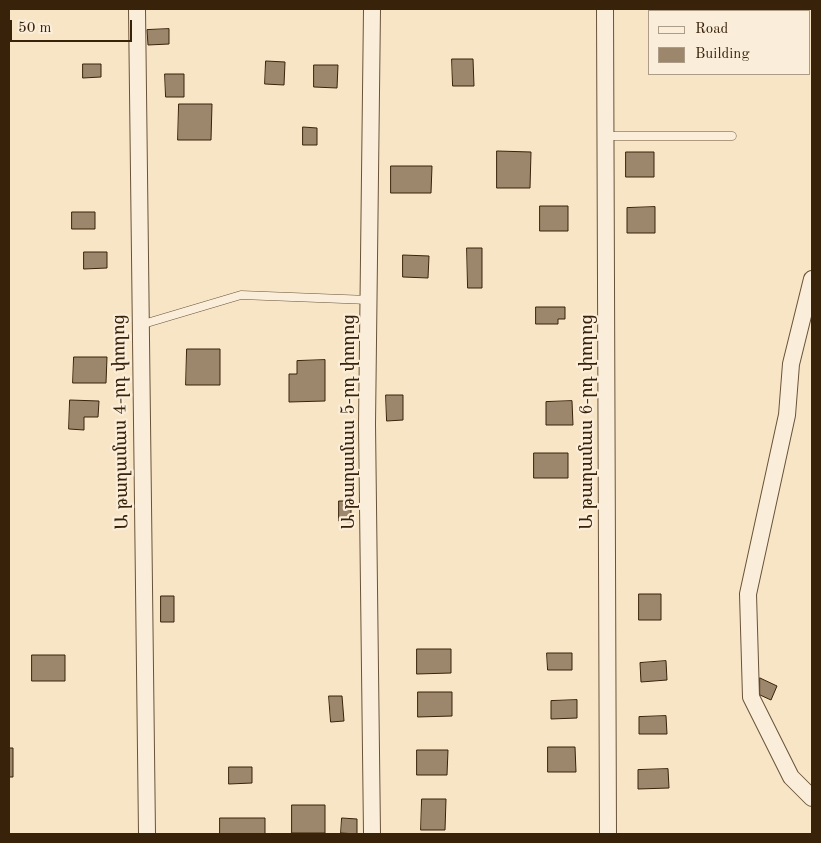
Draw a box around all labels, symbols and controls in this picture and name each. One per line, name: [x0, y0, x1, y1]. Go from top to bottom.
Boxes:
scale bar: [12, 10, 135, 42]
legend: [648, 10, 811, 75]
text: 50 m: [18, 21, 52, 36]
text: Road: [695, 22, 728, 37]
text: Building: [695, 47, 750, 62]
street label: Ա թաղամաս 4-րդ փողոց: [108, 314, 134, 530]
street label: Ա թաղամաս 5-րդ փողոց: [338, 314, 360, 530]
street label: Ա թաղամաս 6-րդ փողոց: [576, 314, 598, 530]

